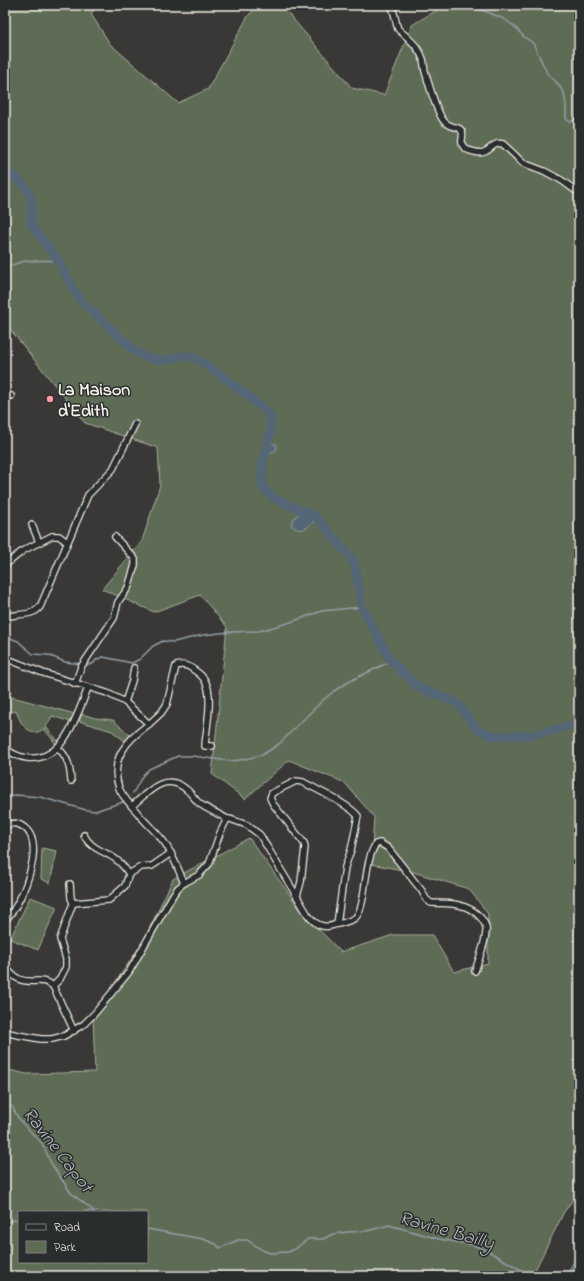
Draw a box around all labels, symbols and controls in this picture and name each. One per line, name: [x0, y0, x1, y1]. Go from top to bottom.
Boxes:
place label: La Maison d'Edith: [58, 378, 130, 425]
marker: La Maison d'Edith: [45, 394, 55, 404]
water label: Ravine Capot: [15, 1102, 100, 1200]
water label: Ravine Bailly: [396, 1205, 497, 1258]
legend: [18, 1211, 148, 1263]
text: Road: [54, 1219, 80, 1237]
text: Park: [54, 1239, 76, 1257]

